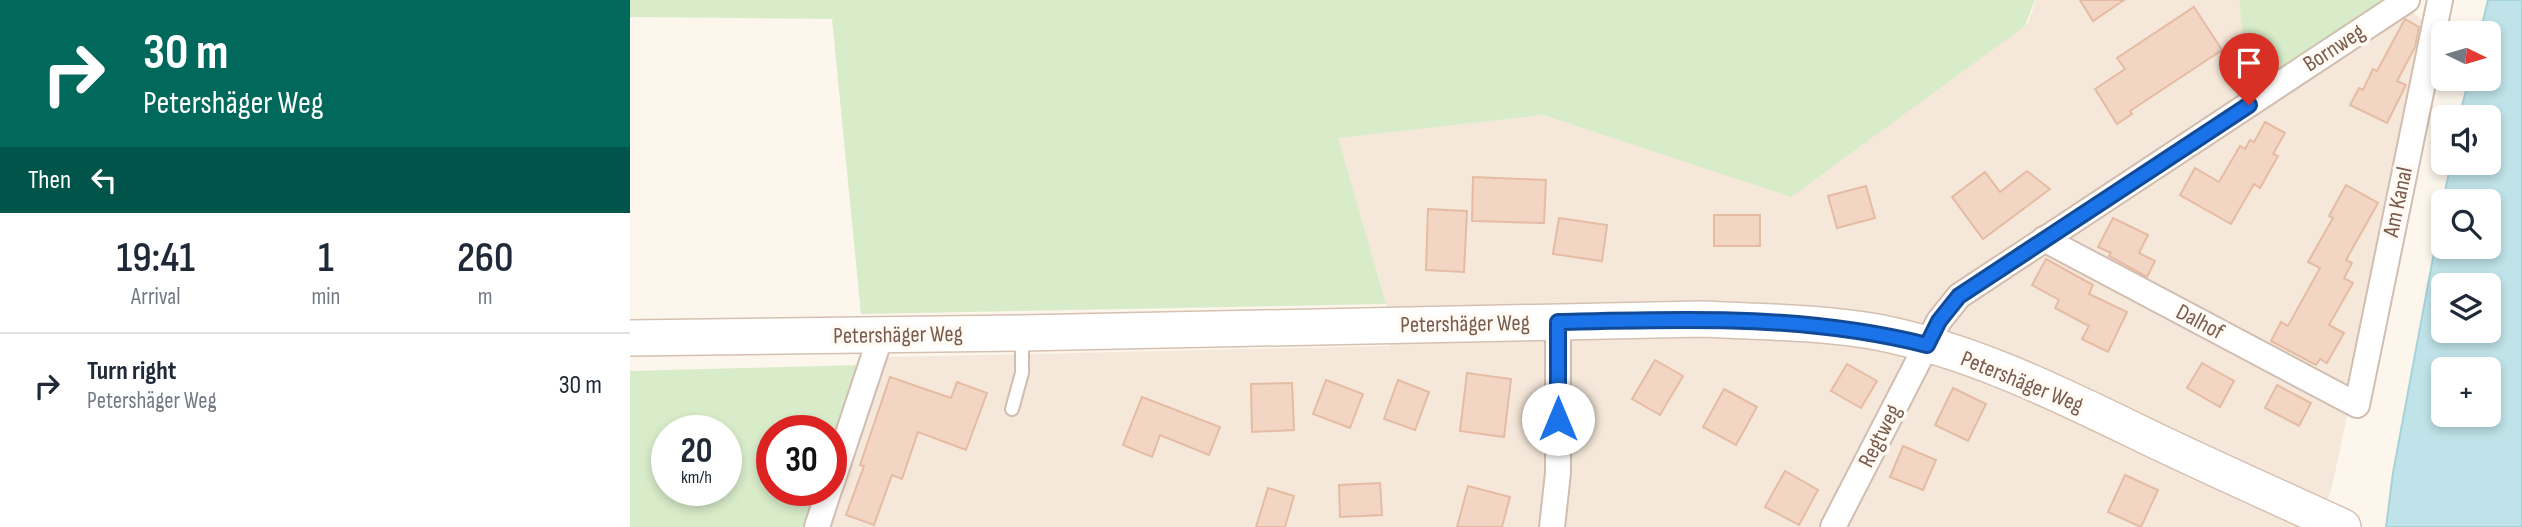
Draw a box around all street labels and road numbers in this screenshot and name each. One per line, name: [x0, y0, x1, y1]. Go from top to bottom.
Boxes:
street label: Bornweg: [2298, 18, 2370, 78]
street label: Am Kanal: [2377, 164, 2419, 241]
street label: Dalhof: [2171, 298, 2229, 346]
street label: Petershäger Weg: [1400, 309, 1530, 339]
street label: Petershäger Weg: [833, 320, 963, 350]
street label: Petershäger Weg: [1957, 345, 2087, 419]
street label: Regtweg: [1852, 400, 1908, 472]

